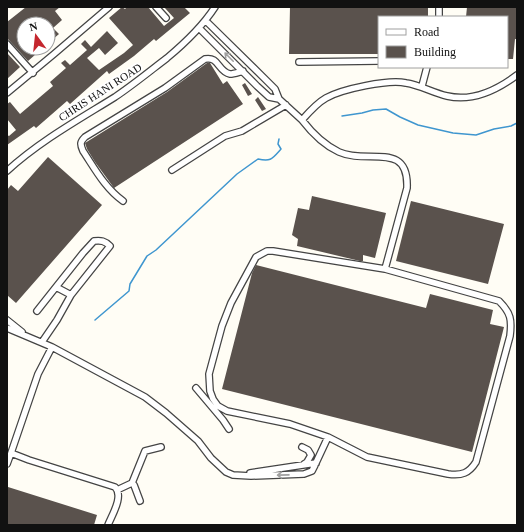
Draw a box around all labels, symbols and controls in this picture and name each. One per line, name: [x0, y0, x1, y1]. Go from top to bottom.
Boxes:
north arrow: [16, 16, 56, 56]
legend: [378, 16, 508, 68]
text: N: [28, 20, 39, 33]
text: Road: [414, 25, 439, 39]
text: Building: [414, 45, 456, 59]
one-way arrow: [224, 52, 234, 62]
street label: CHRIS HANI ROAD: [56, 61, 144, 123]
one-way arrow: [277, 472, 290, 479]

